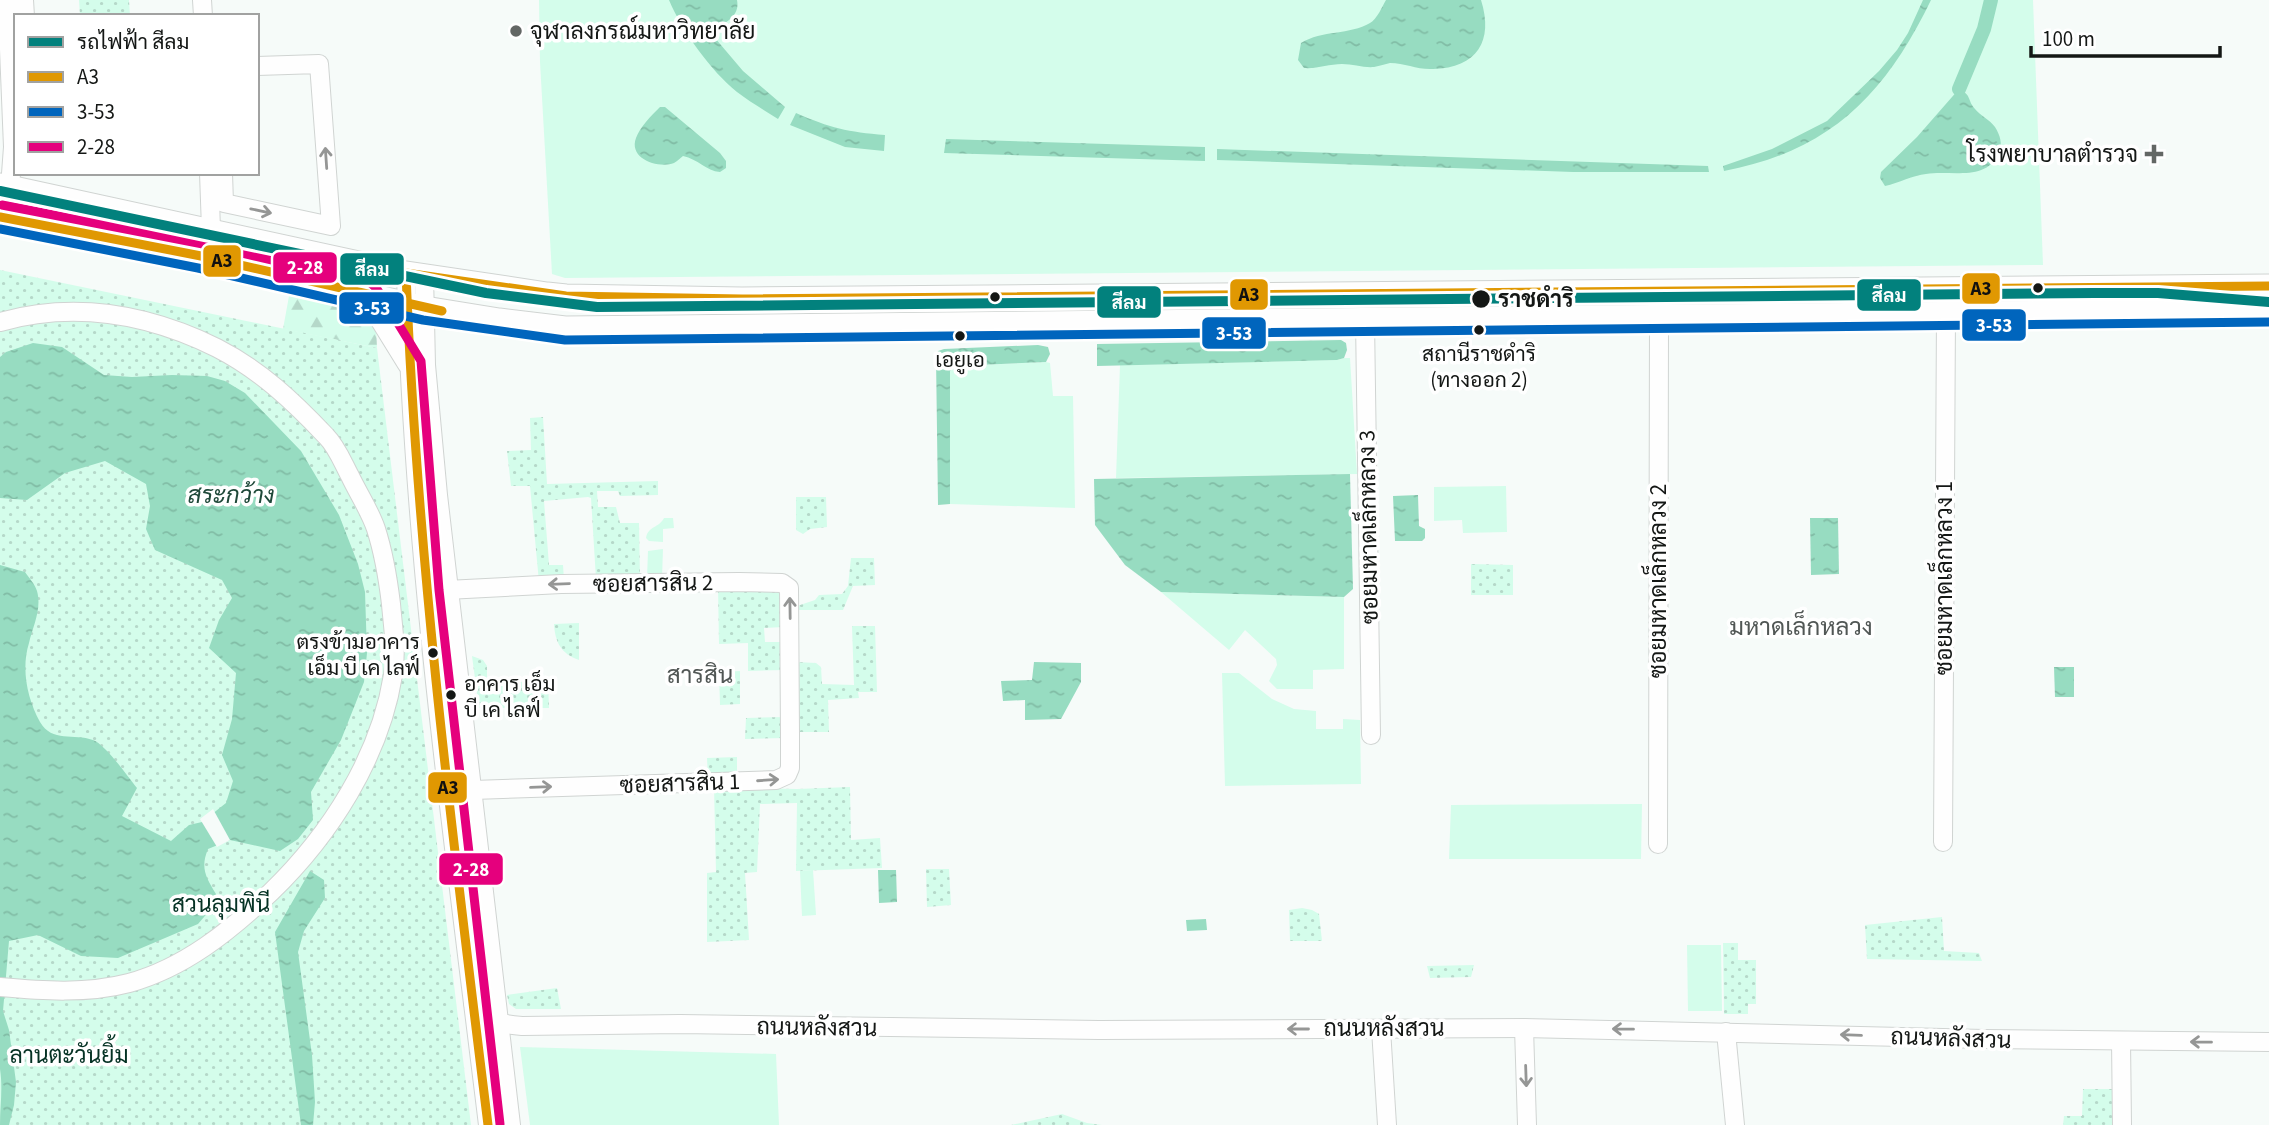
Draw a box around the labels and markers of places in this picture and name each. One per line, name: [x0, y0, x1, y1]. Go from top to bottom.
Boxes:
place label: จุฬาลงกรณ์มหาวิทยาลัย: [530, 15, 755, 48]
marker: จุฬาลงกรณ์มหาวิทยาลัย: [508, 23, 524, 39]
place label: โรงพยาบาลตำรวจ: [1965, 138, 2138, 171]
marker: โรงพยาบาลตำรวจ: [2144, 144, 2164, 164]
unlabelled marker: [2031, 281, 2045, 295]
place label: ราชดำริ: [1498, 283, 1573, 316]
marker: ราชดำริ: [1470, 288, 1492, 310]
unlabelled marker: [988, 290, 1002, 304]
marker: สถานีราชดำริ (ทางออก 2): [1472, 323, 1486, 337]
marker: เอยูเอ: [953, 329, 967, 343]
place label: สถานีราชดำริ (ทางออก 2): [1422, 339, 1536, 395]
place label: เอยูเอ: [935, 345, 985, 375]
place label: ตรงข้ามอาคาร เอ็ม บี เค ไลฟ์: [296, 627, 420, 683]
marker: ตรงข้ามอาคาร เอ็ม บี เค ไลฟ์: [426, 646, 440, 660]
place label: อาคาร เอ็ม บี เค ไลฟ์: [464, 669, 555, 725]
marker: อาคาร เอ็ม บี เค ไลฟ์: [444, 688, 458, 702]

